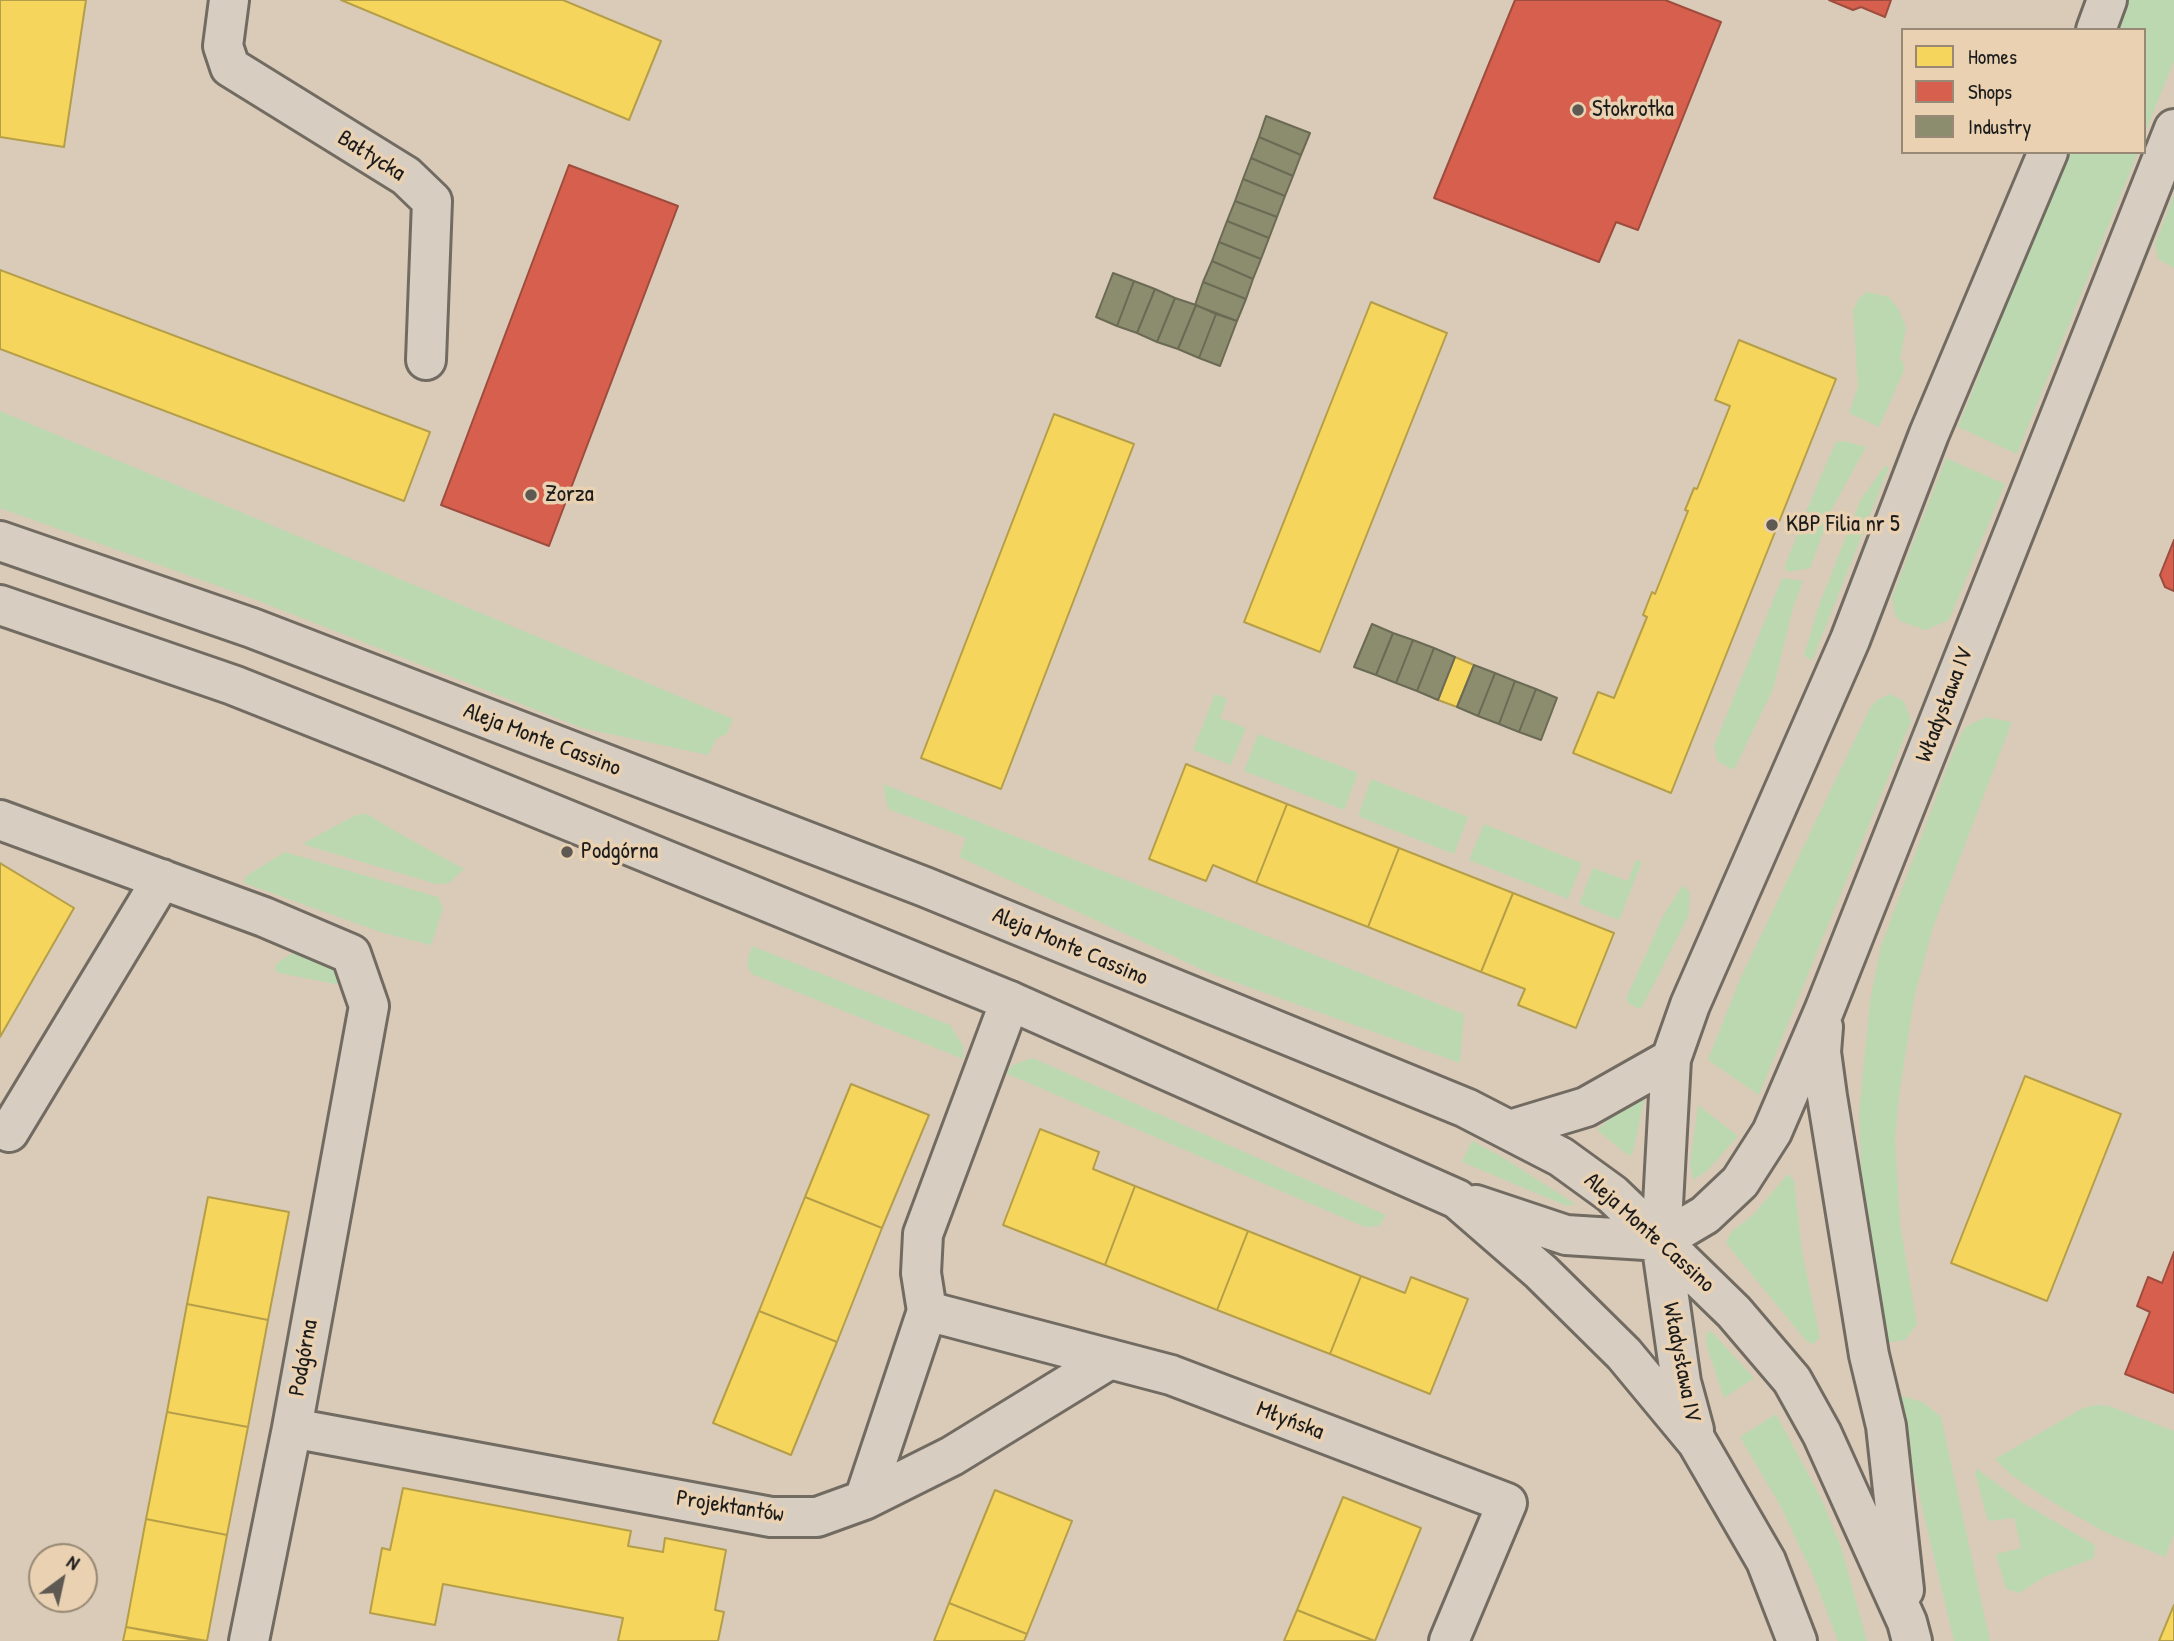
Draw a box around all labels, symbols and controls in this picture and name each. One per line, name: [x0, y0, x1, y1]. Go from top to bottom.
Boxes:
legend: [1901, 28, 2146, 154]
text: Homes: [1968, 42, 2017, 71]
text: Shops: [1968, 77, 2012, 106]
place label: Stokrotka: [1592, 96, 1674, 124]
marker: Stokrotka: [1570, 102, 1586, 118]
text: Industry: [1968, 112, 2031, 141]
street label: Bałtycka: [332, 125, 410, 187]
place label: Zorza: [545, 481, 594, 509]
marker: Zorza: [523, 487, 539, 503]
place label: KBP Filia nr 5: [1786, 511, 1900, 539]
marker: KBP Filia nr 5: [1764, 517, 1780, 533]
street label: Władysława IV: [1911, 644, 1979, 766]
street label: Aleja Monte Cassino: [460, 697, 624, 783]
place label: Podgórna: [581, 838, 658, 866]
marker: Podgórna: [559, 844, 575, 860]
street label: Aleja Monte Cassino: [988, 902, 1152, 992]
street label: Aleja Monte Cassino: [1578, 1167, 1720, 1299]
street label: Władysława IV: [1656, 1300, 1706, 1424]
street label: Podgórna: [284, 1318, 324, 1398]
street label: Młyńska: [1252, 1396, 1328, 1446]
street label: Projektantów: [674, 1485, 786, 1529]
north arrow: [28, 1543, 98, 1613]
text: N: [62, 1548, 85, 1576]

